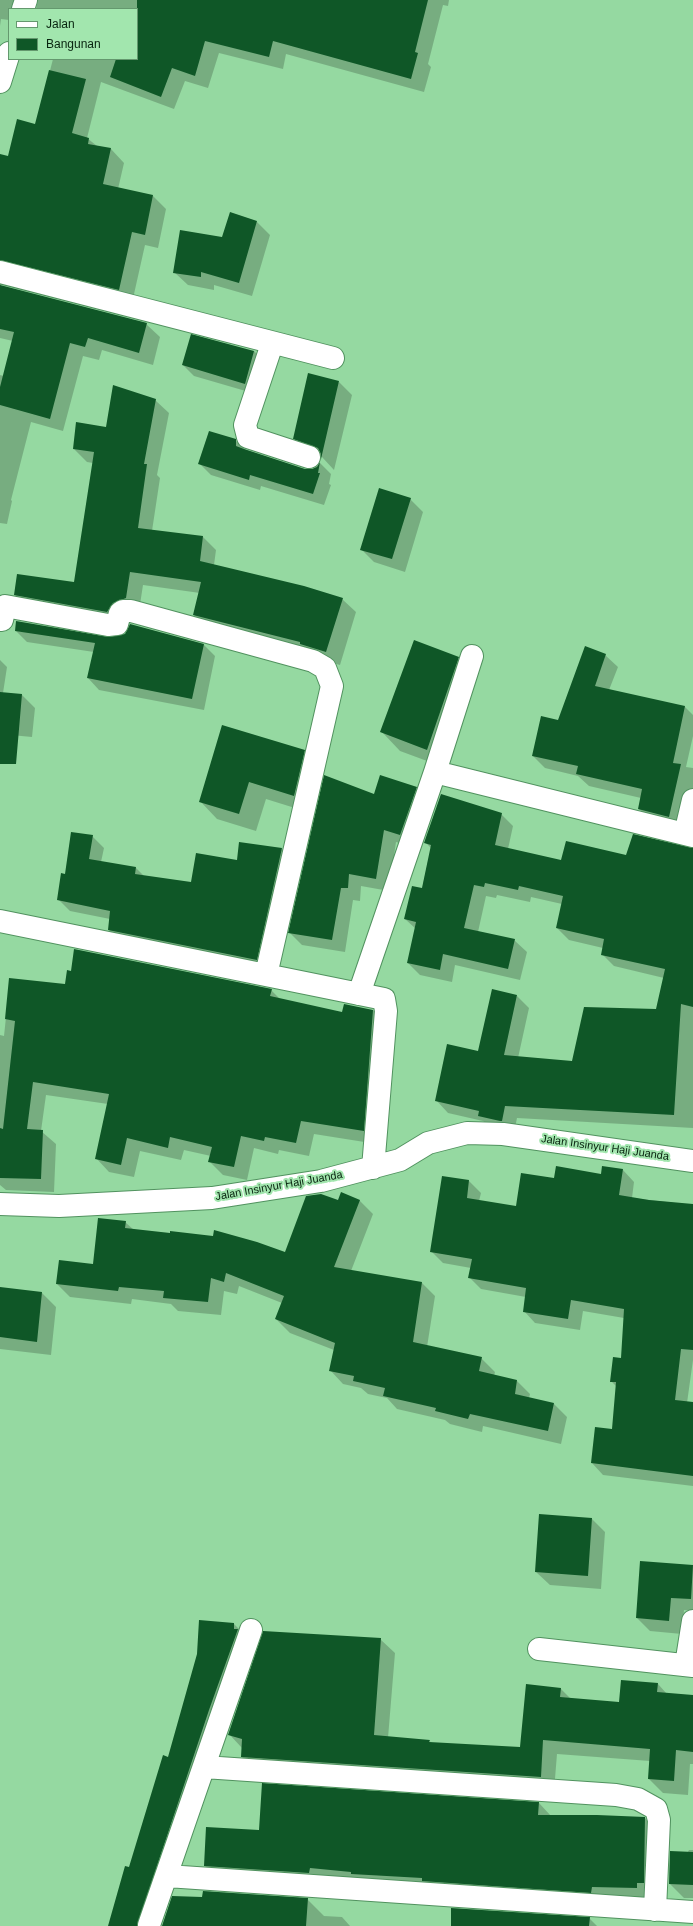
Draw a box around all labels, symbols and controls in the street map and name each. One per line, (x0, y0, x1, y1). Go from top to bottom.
legend (8, 8, 138, 60)
text: Jalan (46, 17, 75, 31)
text: Bangunan (46, 37, 101, 51)
street label: Jalan Insinyur Haji Juanda (540, 1132, 670, 1164)
street label: Jalan Insinyur Haji Juanda (214, 1168, 344, 1204)

